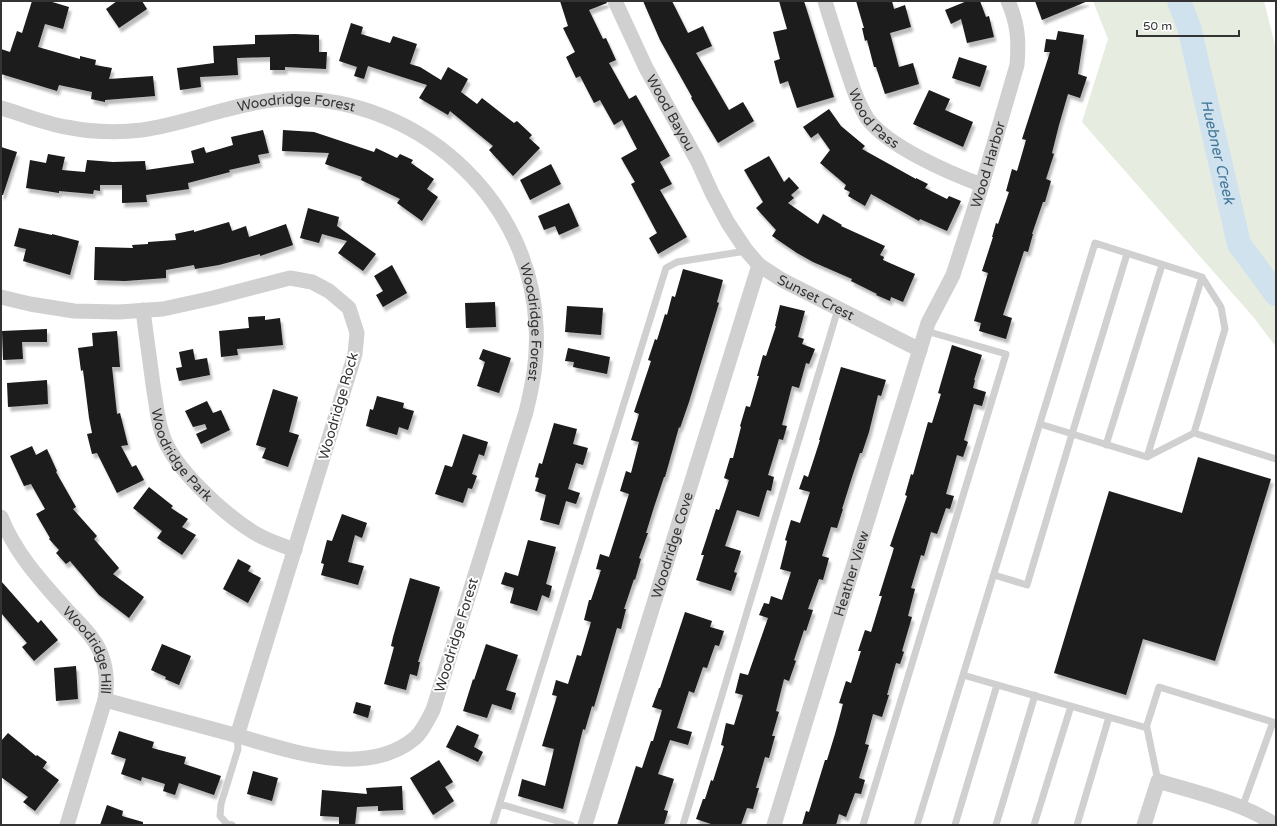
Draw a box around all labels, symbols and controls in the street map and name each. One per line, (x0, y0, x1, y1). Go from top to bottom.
scale bar (1137, 12, 1239, 38)
text: 50 m (1143, 19, 1172, 33)
street label: Wood Bayou (642, 72, 698, 154)
street label: Wood Pass (845, 86, 902, 152)
street label: Woodridge Forest (236, 91, 358, 116)
water label: Huebner Creek (1197, 98, 1239, 208)
street label: Wood Harbor (967, 119, 1009, 210)
street label: Woodridge Forest (516, 261, 544, 383)
street label: Sunset Crest (774, 271, 858, 324)
street label: Woodridge Rock (315, 350, 362, 462)
street label: Woodridge Park (148, 407, 216, 505)
street label: Woodridge Cove (648, 490, 697, 601)
street label: Heather View (830, 529, 873, 619)
street label: Woodridge Forest (431, 575, 482, 695)
street label: Woodridge Hill (59, 603, 114, 695)

